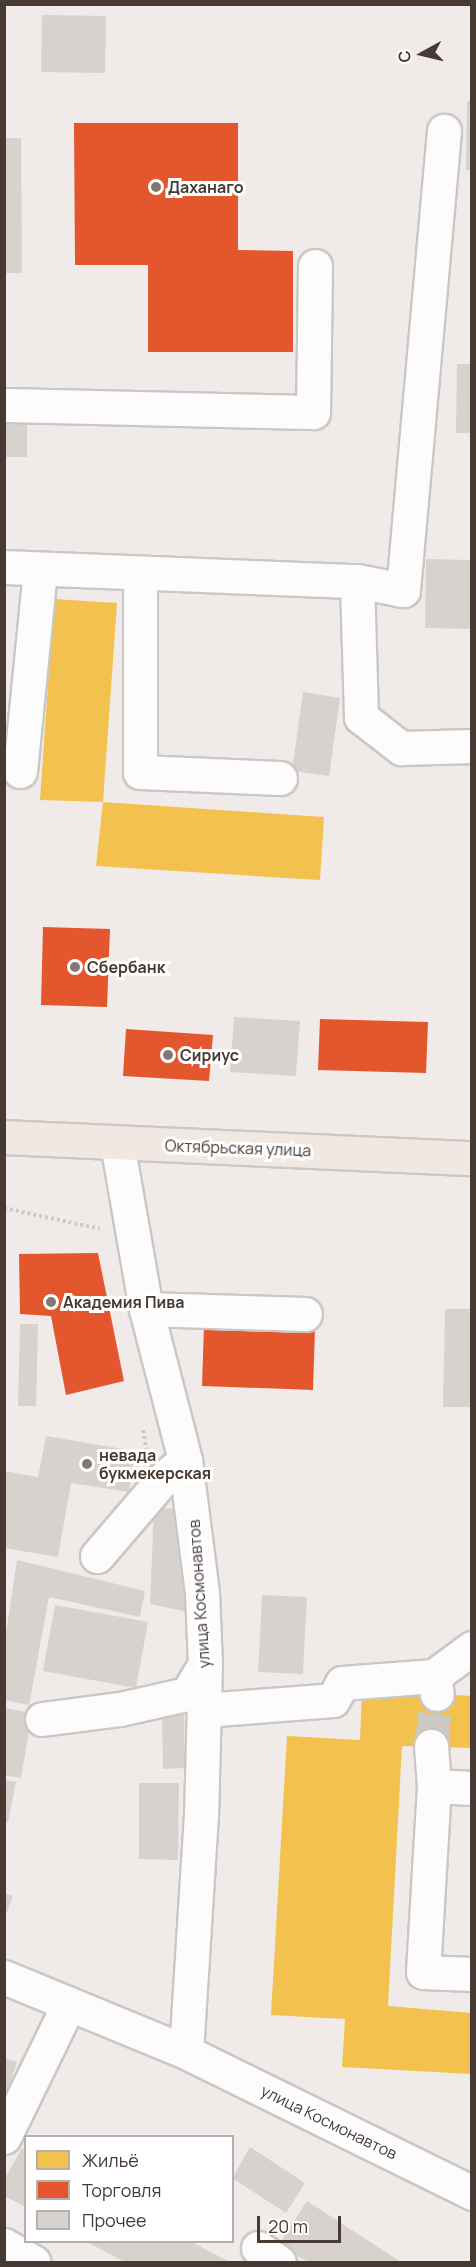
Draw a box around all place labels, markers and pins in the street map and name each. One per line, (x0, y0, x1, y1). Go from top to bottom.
place label: Даханаго (168, 177, 244, 197)
marker: Даханаго (149, 180, 163, 194)
place label: Сбербанк (87, 957, 165, 977)
marker: Сбербанк (68, 960, 82, 974)
place label: Сириус (180, 1045, 239, 1065)
marker: Сириус (161, 1048, 175, 1062)
place label: Академия Пива (63, 1292, 184, 1312)
marker: Академия Пива (44, 1295, 58, 1309)
place label: невада букмекерская (99, 1445, 211, 1483)
marker: невада букмекерская (80, 1457, 94, 1471)

